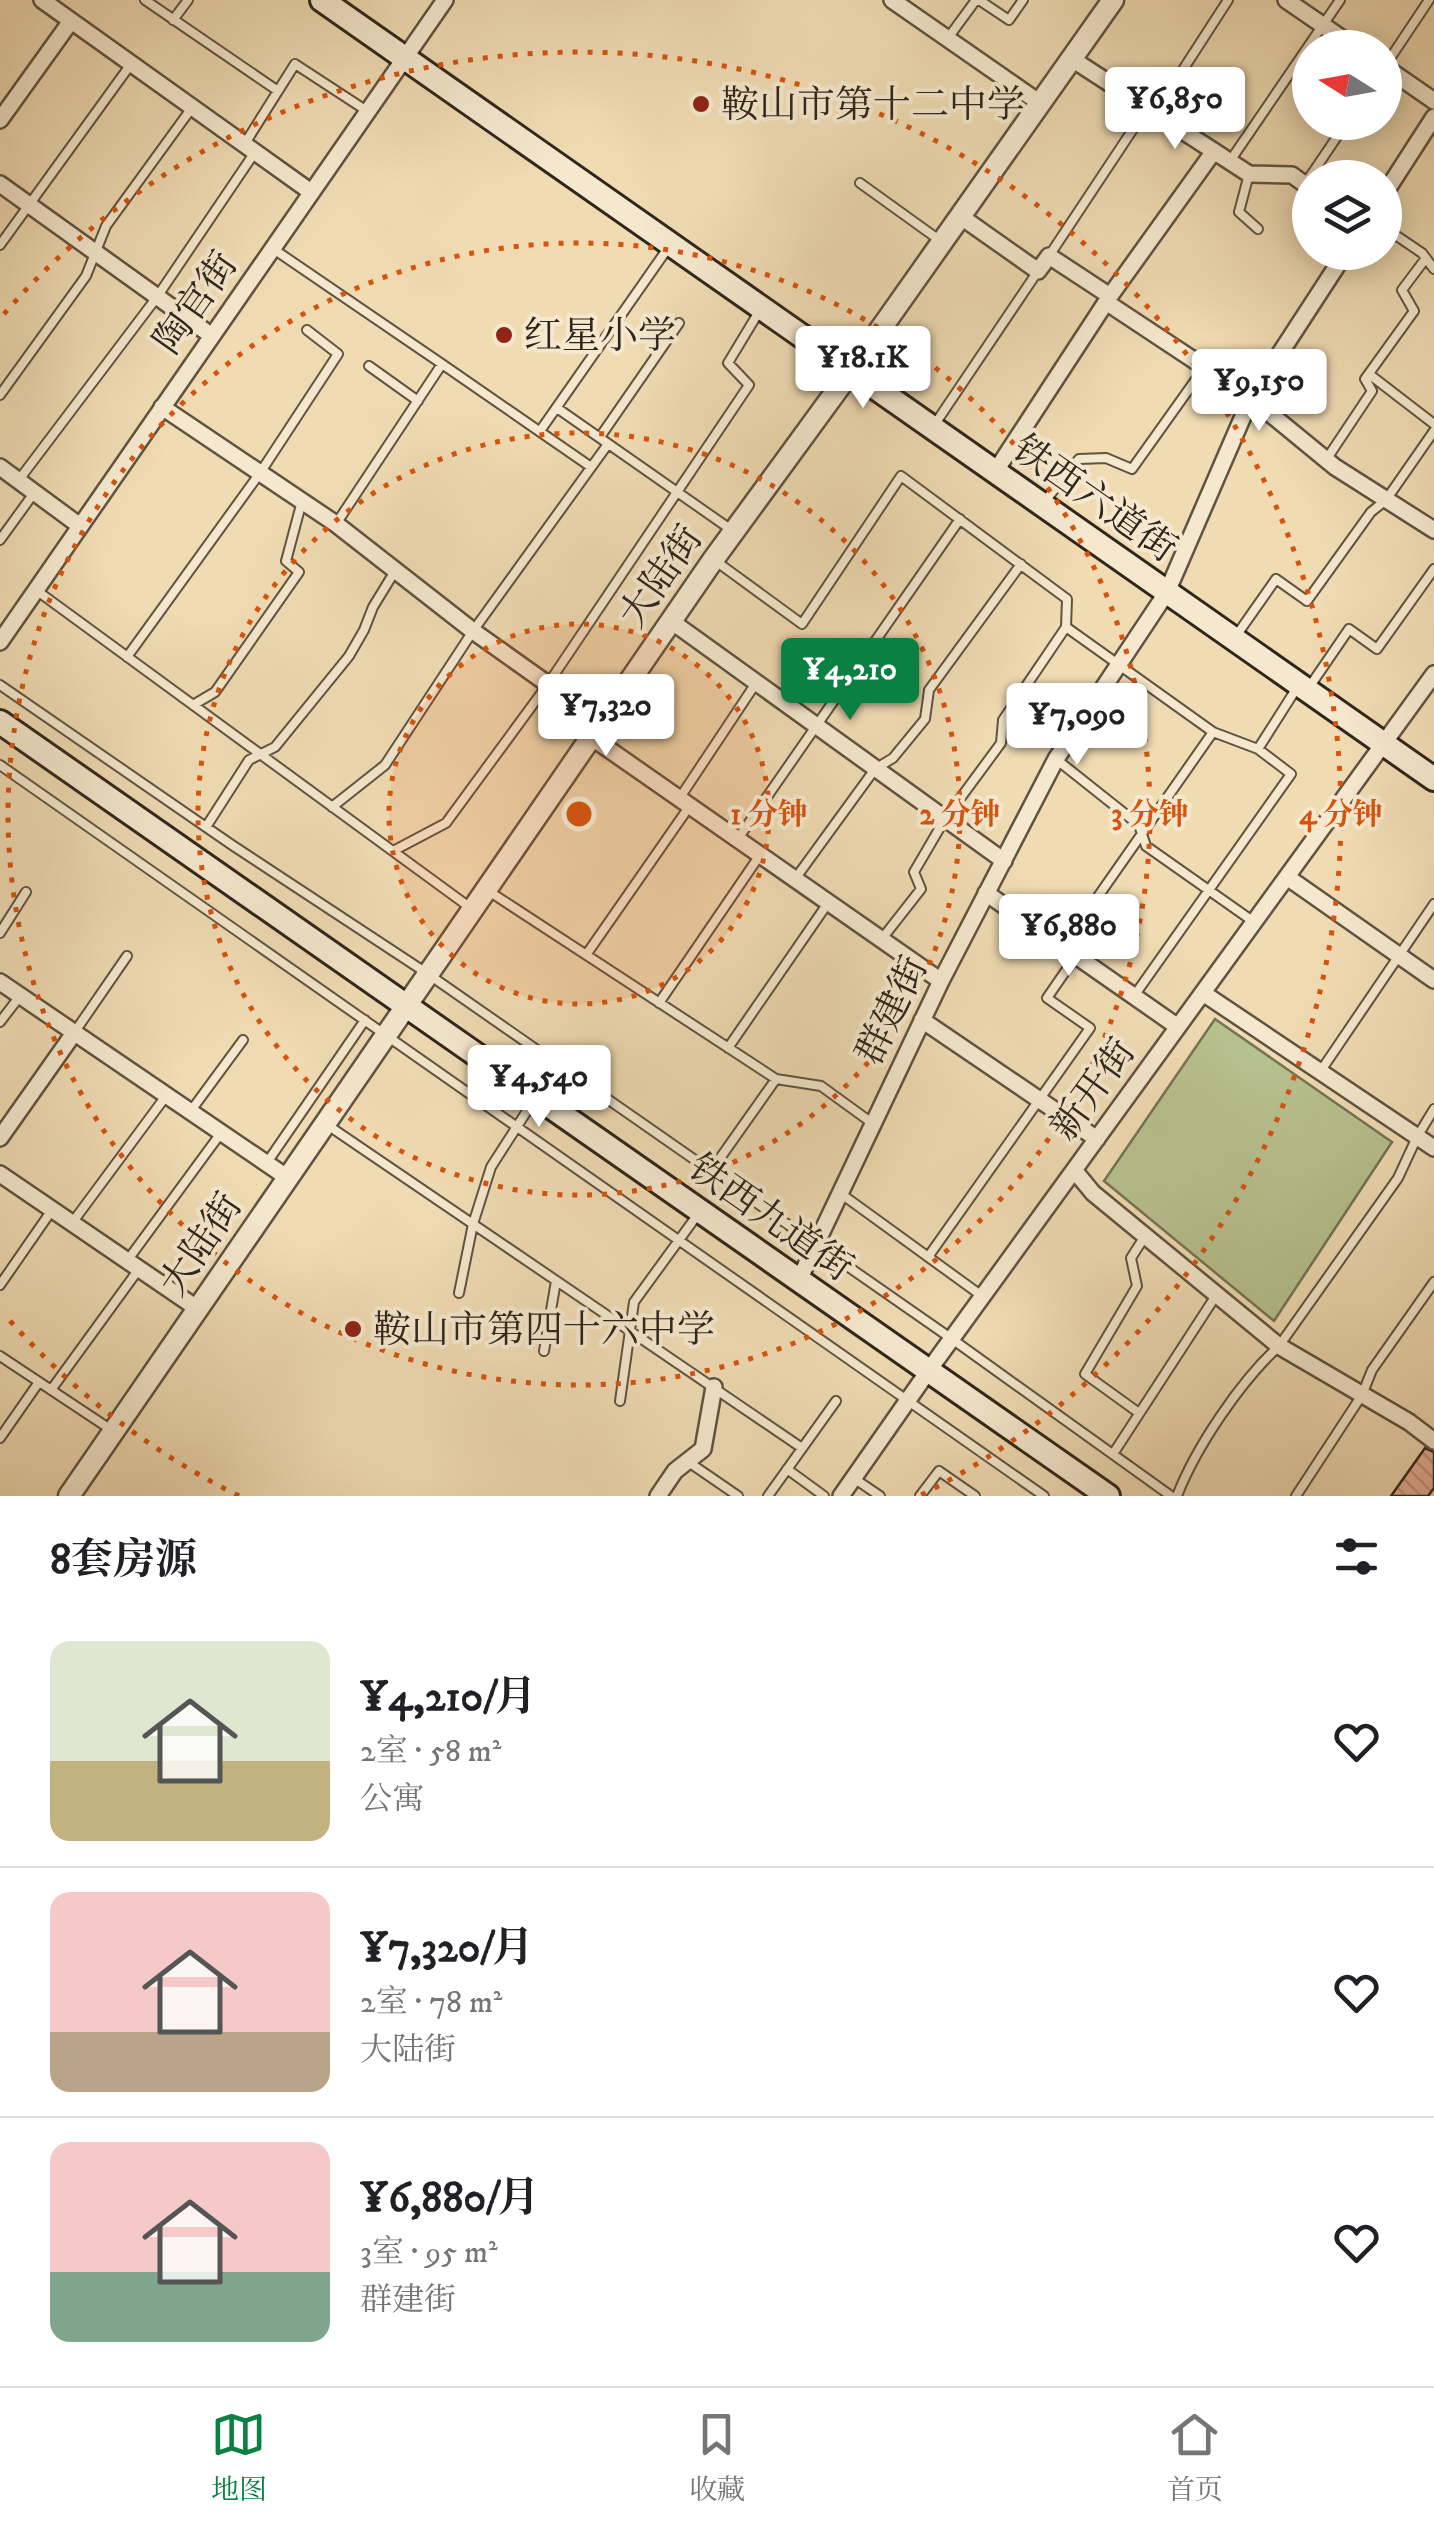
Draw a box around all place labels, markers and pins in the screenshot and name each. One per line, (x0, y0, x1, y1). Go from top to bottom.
pin: ¥6,850 (1094, 67, 1256, 152)
place label: 鞍山市第十二中学 (721, 82, 1025, 130)
marker: 鞍山市第十二中学 (690, 93, 712, 115)
place label: 红星小学 (524, 313, 676, 361)
marker: 红星小学 (493, 324, 515, 346)
pin: ¥18.1K (782, 326, 944, 411)
pin: ¥9,150 (1178, 349, 1340, 434)
pin: ¥4,210 (769, 638, 931, 723)
pin: ¥7,320 (525, 674, 687, 759)
pin: ¥7,090 (996, 683, 1158, 768)
centre of rings (561, 796, 597, 832)
pin: ¥6,880 (988, 894, 1150, 979)
pin: ¥4,540 (458, 1045, 620, 1130)
place label: 鞍山市第四十六中学 (373, 1307, 715, 1355)
marker: 鞍山市第四十六中学 (342, 1318, 364, 1340)

